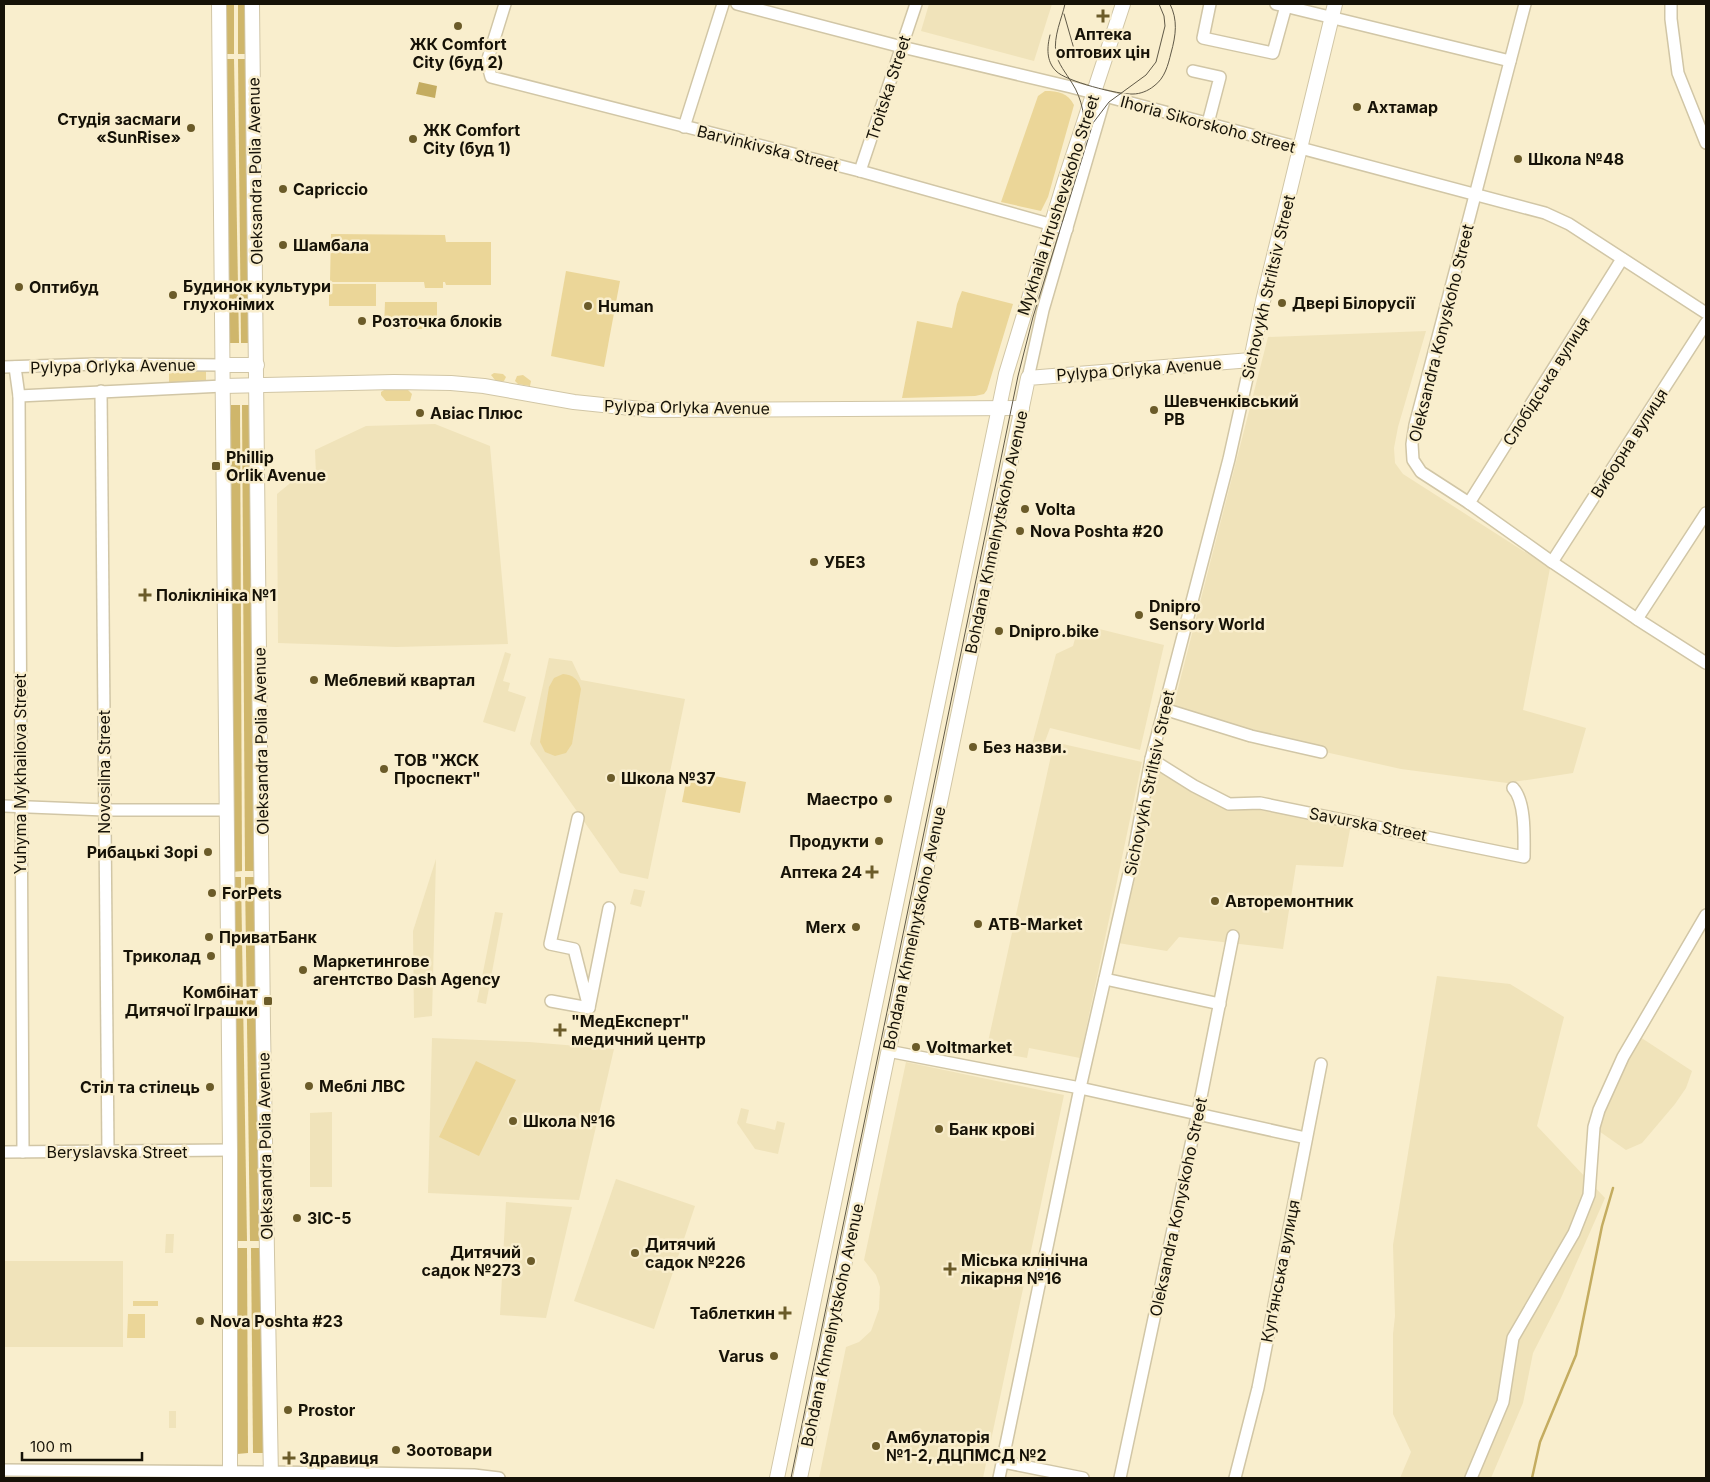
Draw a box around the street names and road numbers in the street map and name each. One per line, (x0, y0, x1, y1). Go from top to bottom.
street label: Troitska Street (862, 33, 914, 143)
street label: Oleksandra Polia Avenue (243, 77, 267, 265)
street label: Ihoria Sikorskoho Street (1118, 91, 1298, 157)
street label: Mykhaila Hrushevskoho Street (1013, 92, 1103, 318)
street label: Barvinkivska Street (695, 121, 841, 175)
street label: Sichovykh Striltsiv Street (1237, 193, 1299, 381)
street label: Oleksandra Konyskoho Street (1404, 222, 1478, 444)
street label: Слобідська вулиця (1498, 313, 1594, 449)
street label: Pylypa Orlyka Avenue (1056, 353, 1222, 385)
street label: Pylypa Orlyka Avenue (30, 355, 196, 377)
street label: Виборна вулиця (1586, 385, 1672, 501)
street label: Pylypa Orlyka Avenue (604, 396, 770, 418)
street label: Bohdana Khmelnytskoho Avenue (960, 408, 1032, 656)
street label: Oleksandra Polia Avenue (249, 647, 273, 835)
street label: Yuhyma Mykhailova Street (10, 674, 30, 874)
street label: Sichovykh Striltsiv Street (1120, 689, 1178, 877)
street label: Novosilna Street (94, 710, 114, 834)
street label: Savurska Street (1308, 803, 1428, 845)
street label: Bohdana Khmelnytskoho Avenue (878, 804, 950, 1052)
street label: Oleksandra Polia Avenue (253, 1052, 277, 1240)
street label: Oleksandra Konyskoho Street (1145, 1096, 1211, 1318)
street label: Beryslavska Street (47, 1142, 187, 1162)
street label: Купʼянська вулиця (1256, 1198, 1304, 1344)
street label: Bohdana Khmelnytskoho Avenue (796, 1201, 868, 1449)

